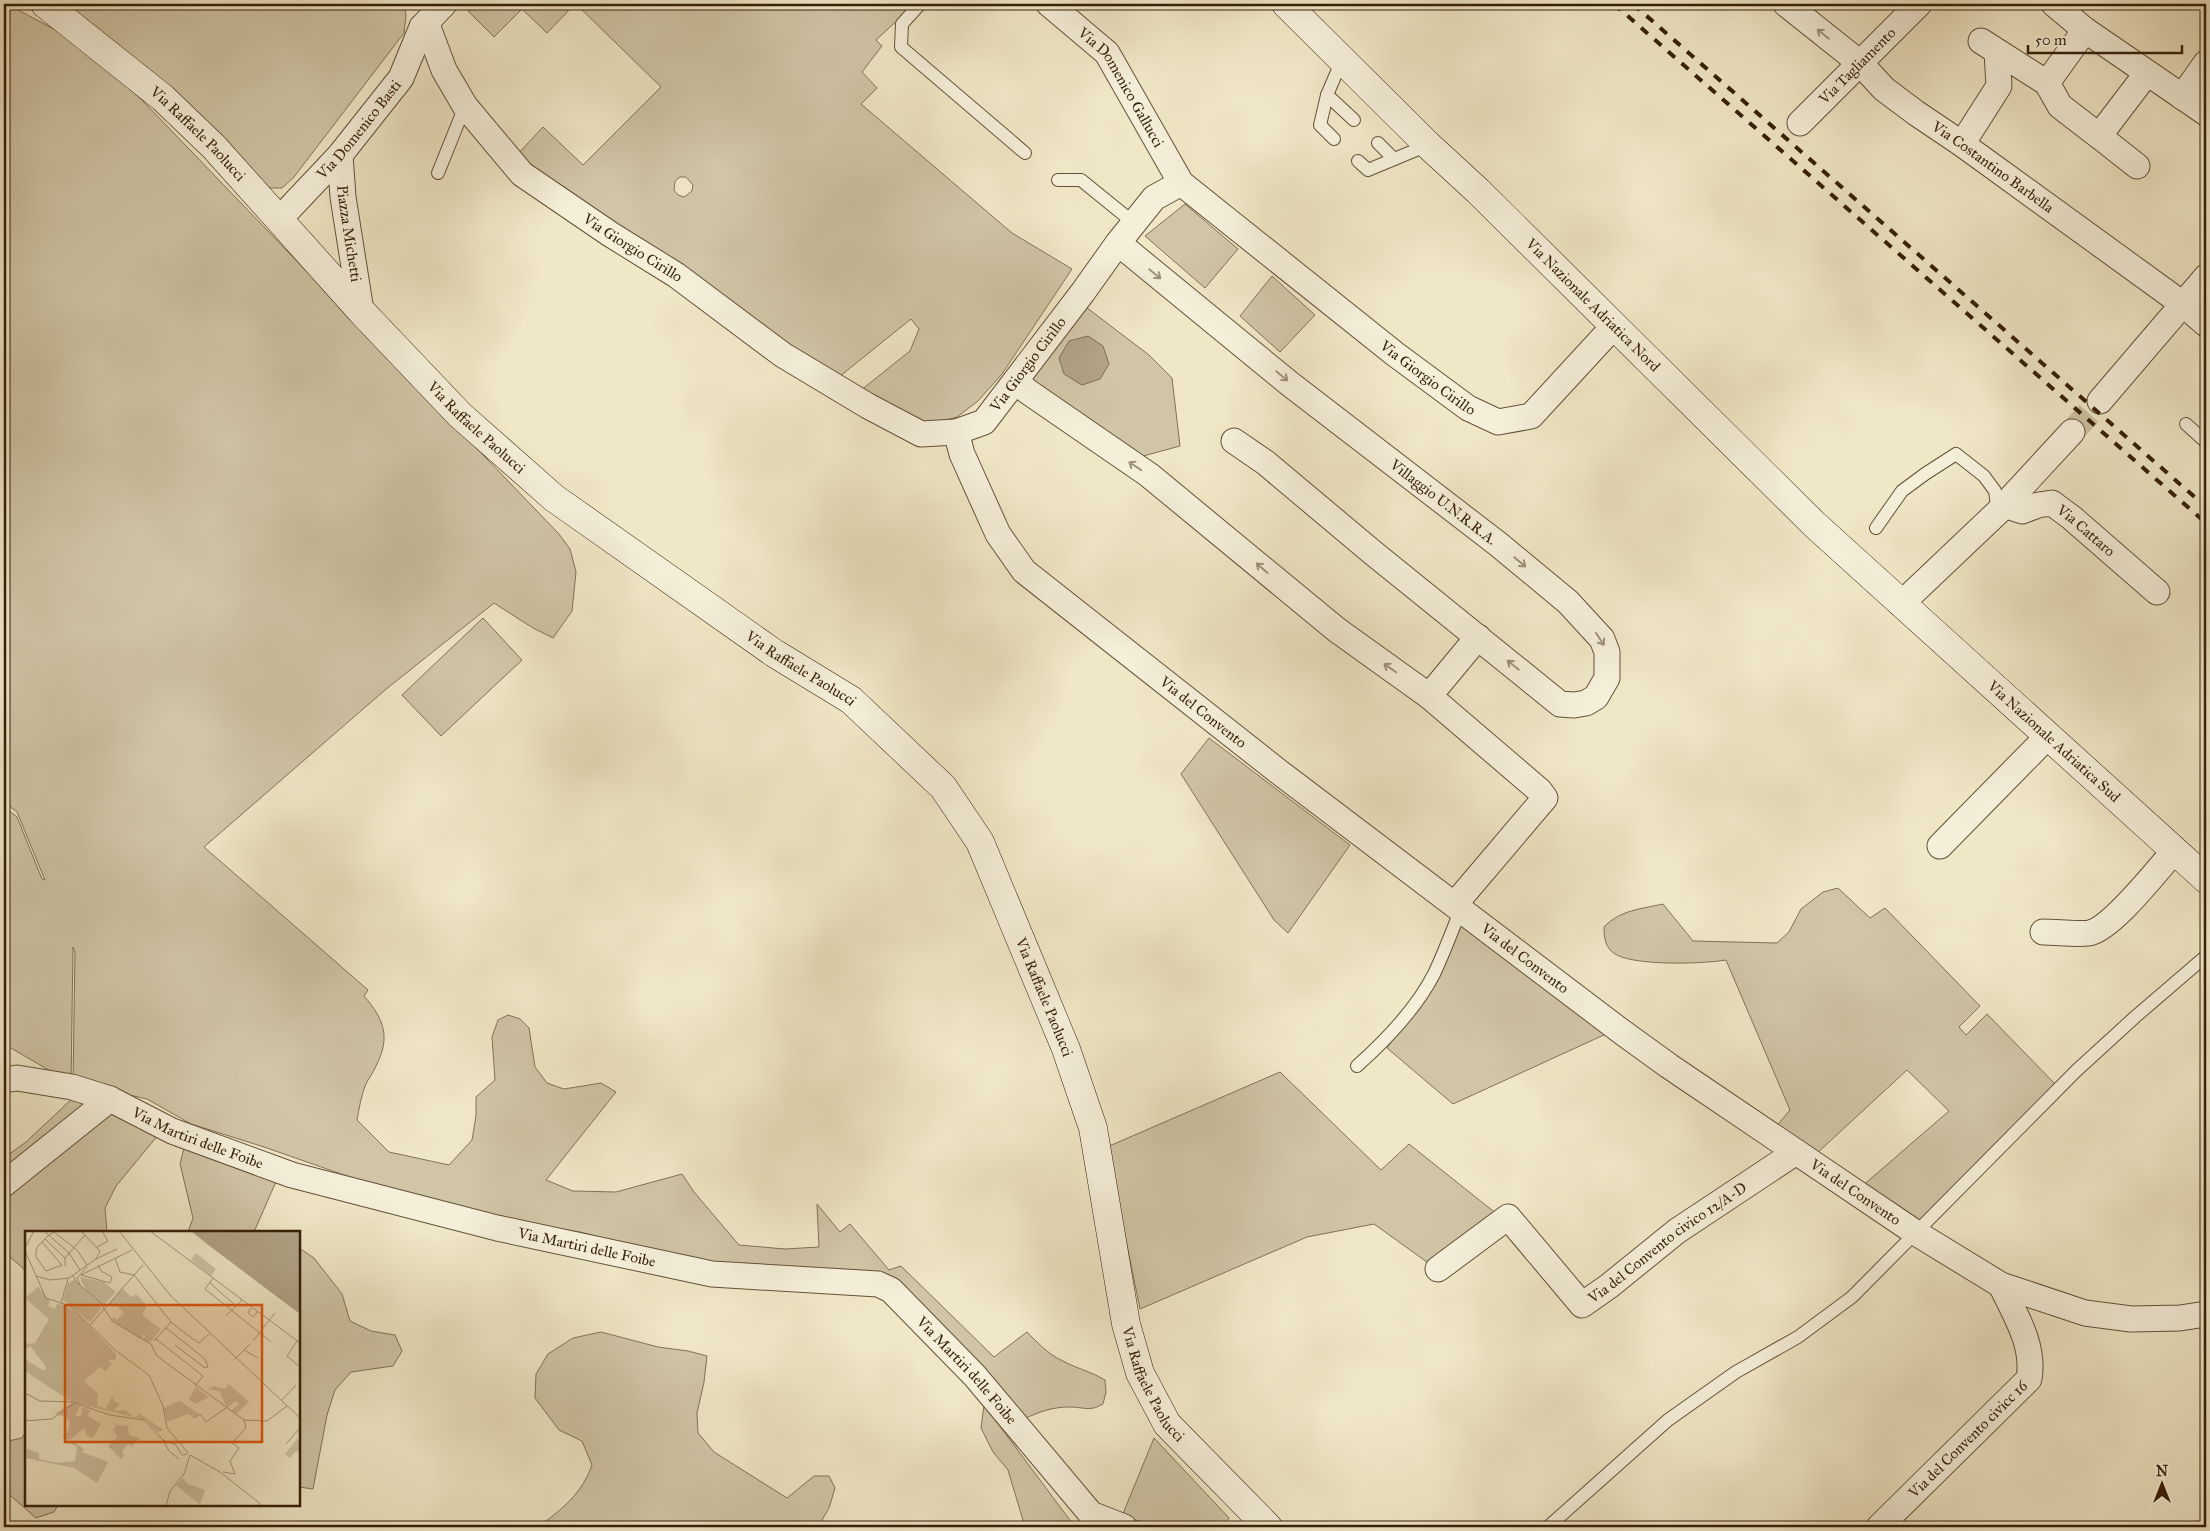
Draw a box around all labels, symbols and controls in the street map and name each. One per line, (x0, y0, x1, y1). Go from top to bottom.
scale bar (2028, 22, 2181, 54)
street label: Via Domenico Gallucci (1074, 23, 1168, 151)
street label: Via Tagliamento (1814, 23, 1900, 109)
one-way arrow (1816, 28, 1829, 39)
text: 50 m (2035, 31, 2067, 49)
street label: Via Domenico Basti (312, 76, 405, 184)
street label: Via Raffaele Paolucci (146, 82, 249, 185)
street label: Via Costantino Barbella (1928, 117, 2058, 217)
street label: Piazza Michetti (333, 184, 365, 283)
street label: Via Giorgio Cirillo (579, 209, 687, 286)
street label: Via Nazionale Adriatica Nord (1521, 234, 1664, 376)
one-way arrow (1149, 268, 1162, 279)
street label: Via Giorgio Cirillo (986, 313, 1070, 416)
street label: Via Giorgio Cirillo (1376, 336, 1478, 419)
one-way arrow (1275, 371, 1288, 382)
street label: Via Raffaele Paolucci (423, 377, 529, 477)
street label: Villaggio U.N.R.R.A. (1386, 455, 1500, 549)
one-way arrow (1129, 461, 1143, 471)
street label: Via Cattaro (2052, 500, 2119, 561)
one-way arrow (1513, 557, 1526, 568)
one-way arrow (1255, 563, 1268, 574)
street label: Via Raffaele Paolucci (741, 626, 860, 710)
one-way arrow (1594, 632, 1605, 646)
one-way arrow (1506, 659, 1519, 670)
one-way arrow (1383, 663, 1397, 673)
street label: Via del Convento (1156, 672, 1250, 752)
street label: Via Nazionale Adriatica Sud (1983, 676, 2124, 806)
street label: Via del Convento (1477, 919, 1573, 998)
street label: Via Raffaele Paolucci (1011, 934, 1077, 1059)
street label: Via Martiri delle Foibe (128, 1103, 266, 1173)
street label: Via del Convento (1806, 1155, 1904, 1229)
street label: Via del Convento civico 12/A-D (1584, 1178, 1750, 1308)
street label: Via Martiri delle Foibe (516, 1224, 657, 1271)
inset map (25, 1231, 300, 1506)
street label: Via Martiri delle Foibe (912, 1312, 1021, 1428)
street label: Via Raffaele Paolucci (1118, 1323, 1188, 1446)
street label: Via del Convento civicc 16 (1904, 1376, 2032, 1502)
north arrow (2138, 1458, 2188, 1508)
text: N (2156, 1463, 2168, 1480)

